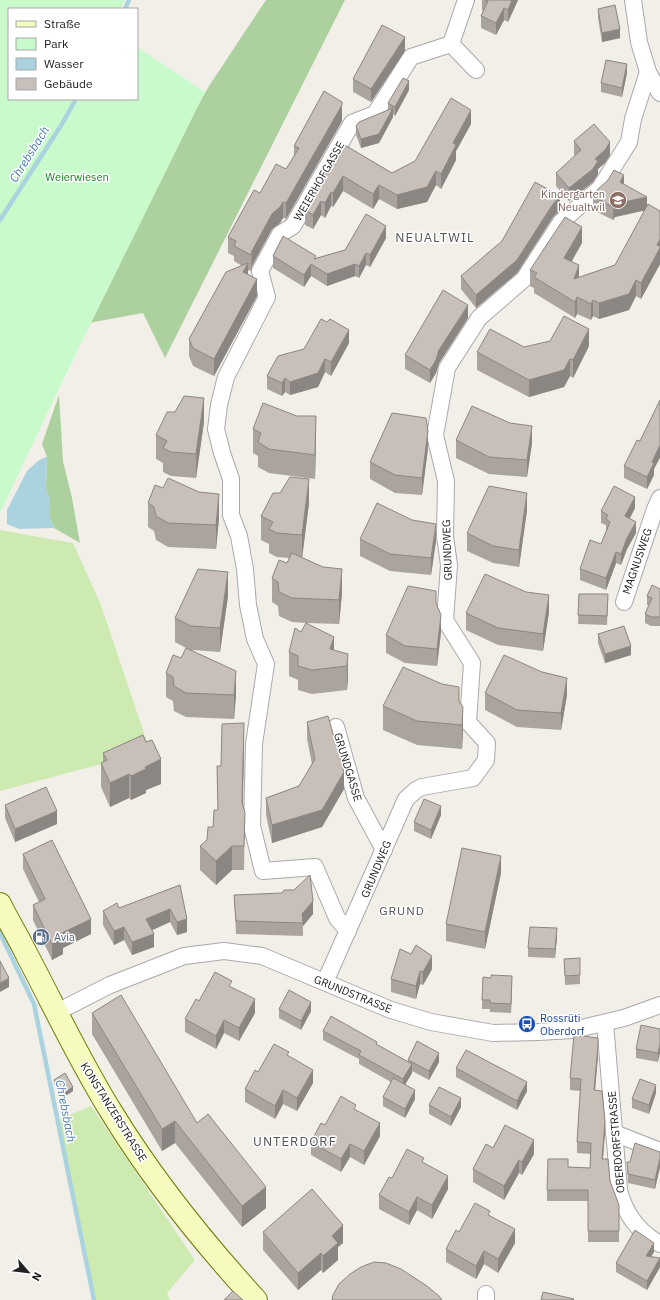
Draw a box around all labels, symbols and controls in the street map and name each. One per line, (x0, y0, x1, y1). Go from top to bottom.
legend (8, 8, 138, 100)
text: Straße (44, 16, 81, 31)
text: Park (44, 36, 69, 51)
text: Wasser (44, 56, 84, 71)
text: Gebäude (44, 76, 93, 91)
water label: Chrebsbach (6, 123, 52, 185)
street label: WEIERHOFGASSE (291, 139, 347, 223)
park label: Weierwiesen (45, 170, 109, 184)
place label: Kindergarten Neualtwil (541, 187, 605, 214)
school or university icon: Kindergarten Neualtwil (608, 190, 628, 210)
district label: NEUALTWIL (395, 229, 475, 246)
street label: GRUNDWEG (439, 519, 455, 581)
street label: MAGNUSWEG (619, 526, 655, 596)
street label: GRUNDGASSE (331, 731, 365, 803)
street label: GRUNDWEG (358, 838, 394, 900)
district label: GRUND (379, 903, 425, 918)
fuel station icon: Avia (31, 927, 51, 947)
place label: Avia (54, 930, 75, 944)
street label: GRUNDSTRASSE (312, 972, 394, 1016)
place label: Rossrüti Oberdorf (540, 1011, 585, 1038)
bus stop icon: Rossrüti Oberdorf (517, 1014, 537, 1034)
street label: KONSTANZERSTRASSE (78, 1060, 150, 1164)
water label: Chrebsbach (53, 1078, 79, 1144)
street label: OBERDORFSTRASSE (605, 1090, 627, 1194)
district label: UNTERDORF (253, 1133, 337, 1150)
north arrow (8, 1252, 48, 1292)
text: N (29, 1270, 45, 1284)

